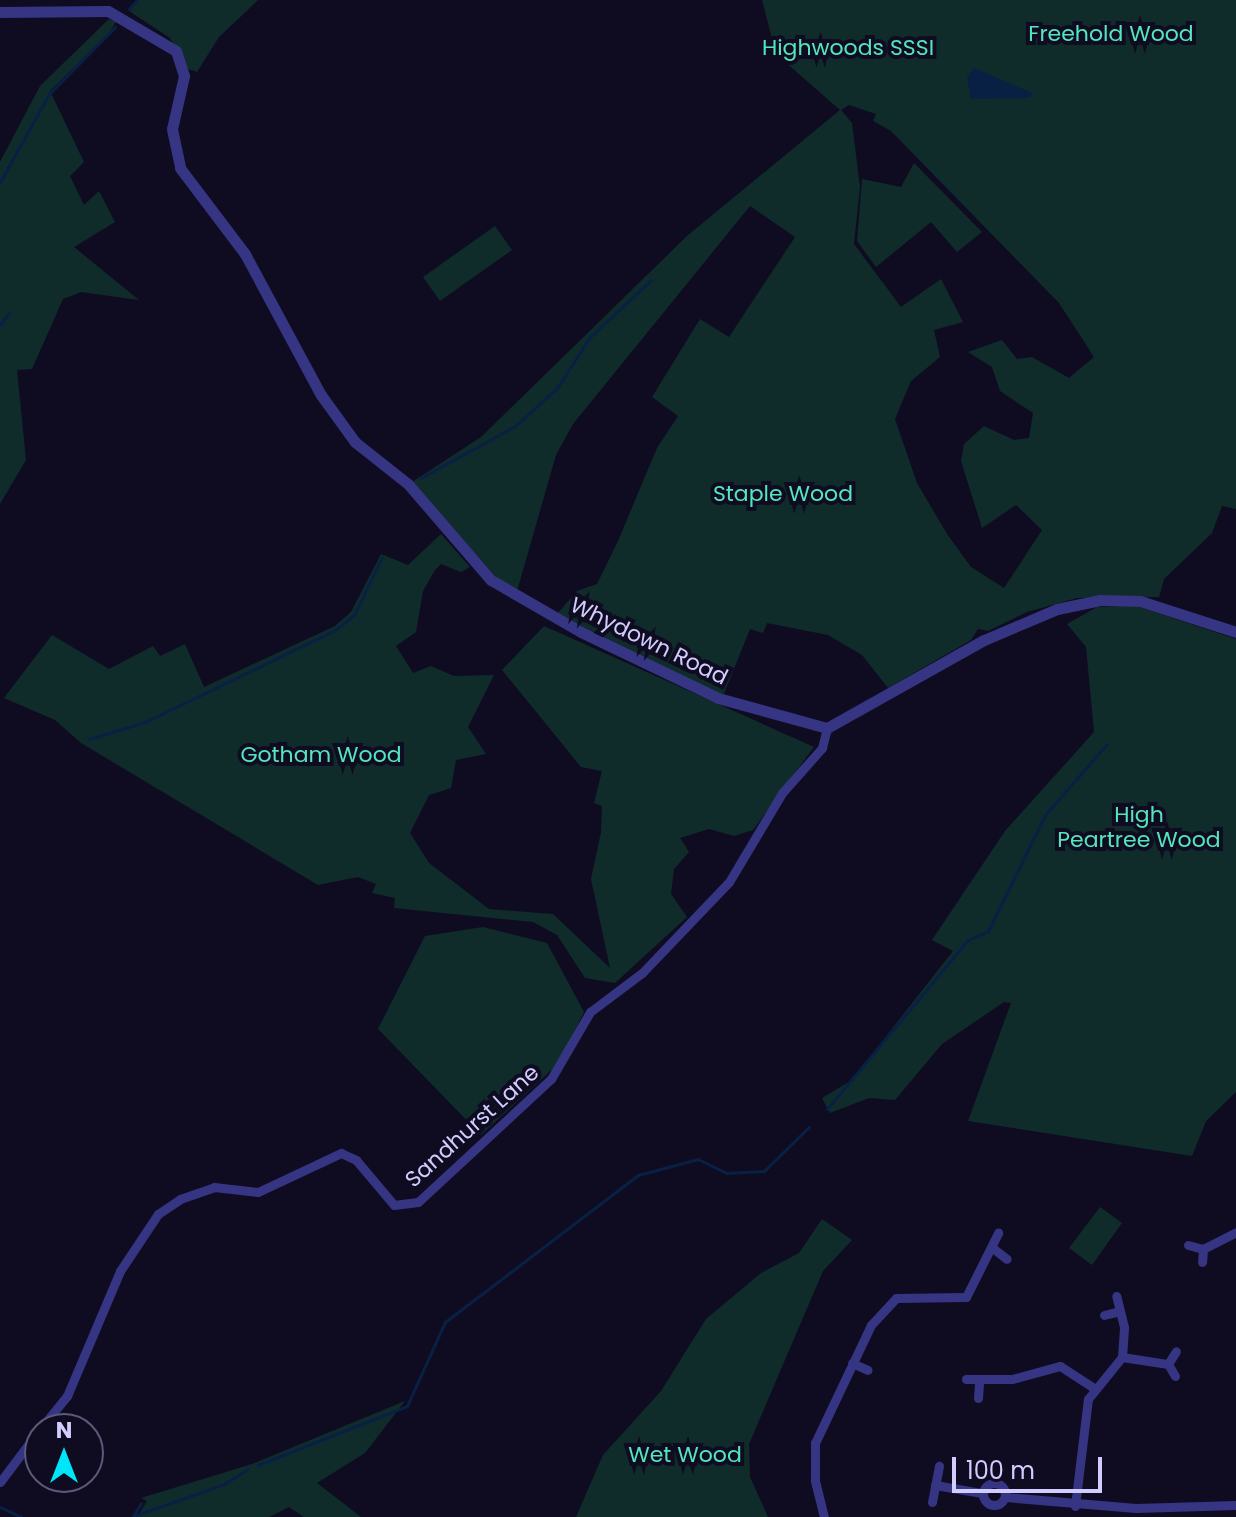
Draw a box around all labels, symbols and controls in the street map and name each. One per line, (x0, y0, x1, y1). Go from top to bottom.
park label: Freehold Wood (1028, 21, 1194, 47)
park label: Highwoods SSSI (762, 35, 934, 61)
park label: Staple Wood (713, 481, 853, 507)
street label: Whydown Road (566, 591, 732, 691)
park label: Gotham Wood (240, 742, 402, 768)
park label: High Peartree Wood (1057, 801, 1221, 852)
street label: Sandhurst Lane (400, 1059, 544, 1193)
north arrow (24, 1413, 104, 1493)
text: N (56, 1415, 72, 1446)
scale bar (956, 1441, 1106, 1491)
park label: Wet Wood (628, 1442, 742, 1468)
text: 100 m (966, 1454, 1035, 1487)

